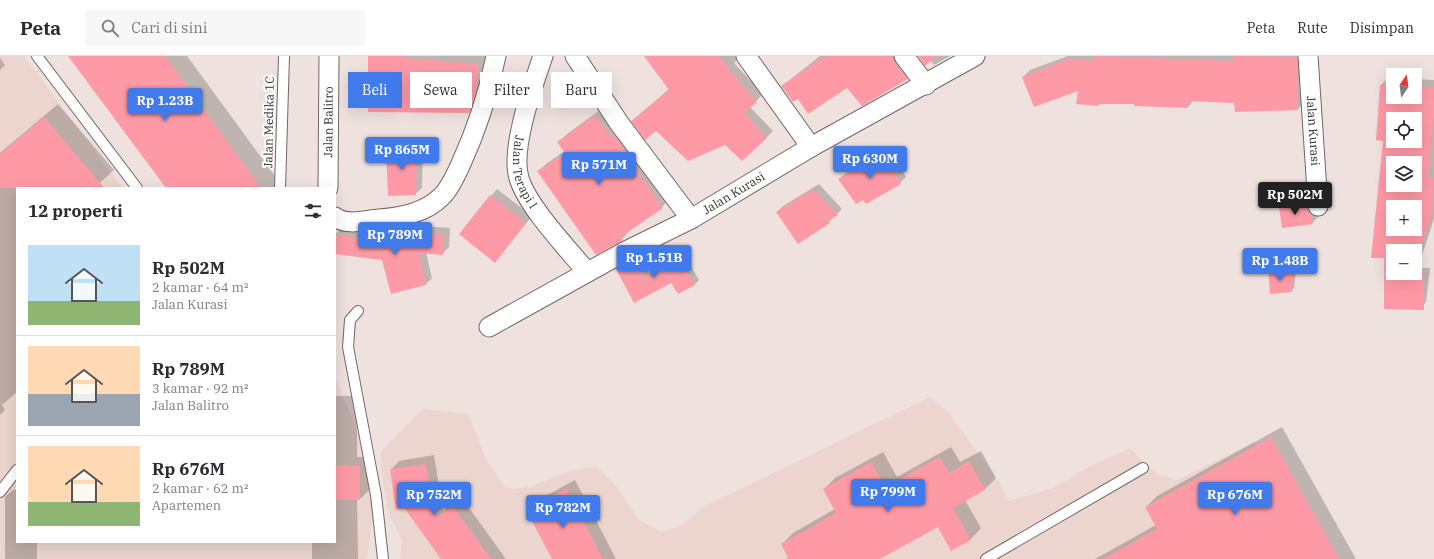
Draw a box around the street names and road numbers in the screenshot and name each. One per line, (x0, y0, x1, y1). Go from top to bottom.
street label: Jalan Medika 1C (260, 76, 277, 168)
street label: Jalan Balitro (320, 86, 336, 158)
street label: Jalan Kurasi (1304, 95, 1323, 166)
street label: Jalan Terapi I (510, 134, 541, 211)
street label: Jalan Kurasi (700, 168, 767, 217)

